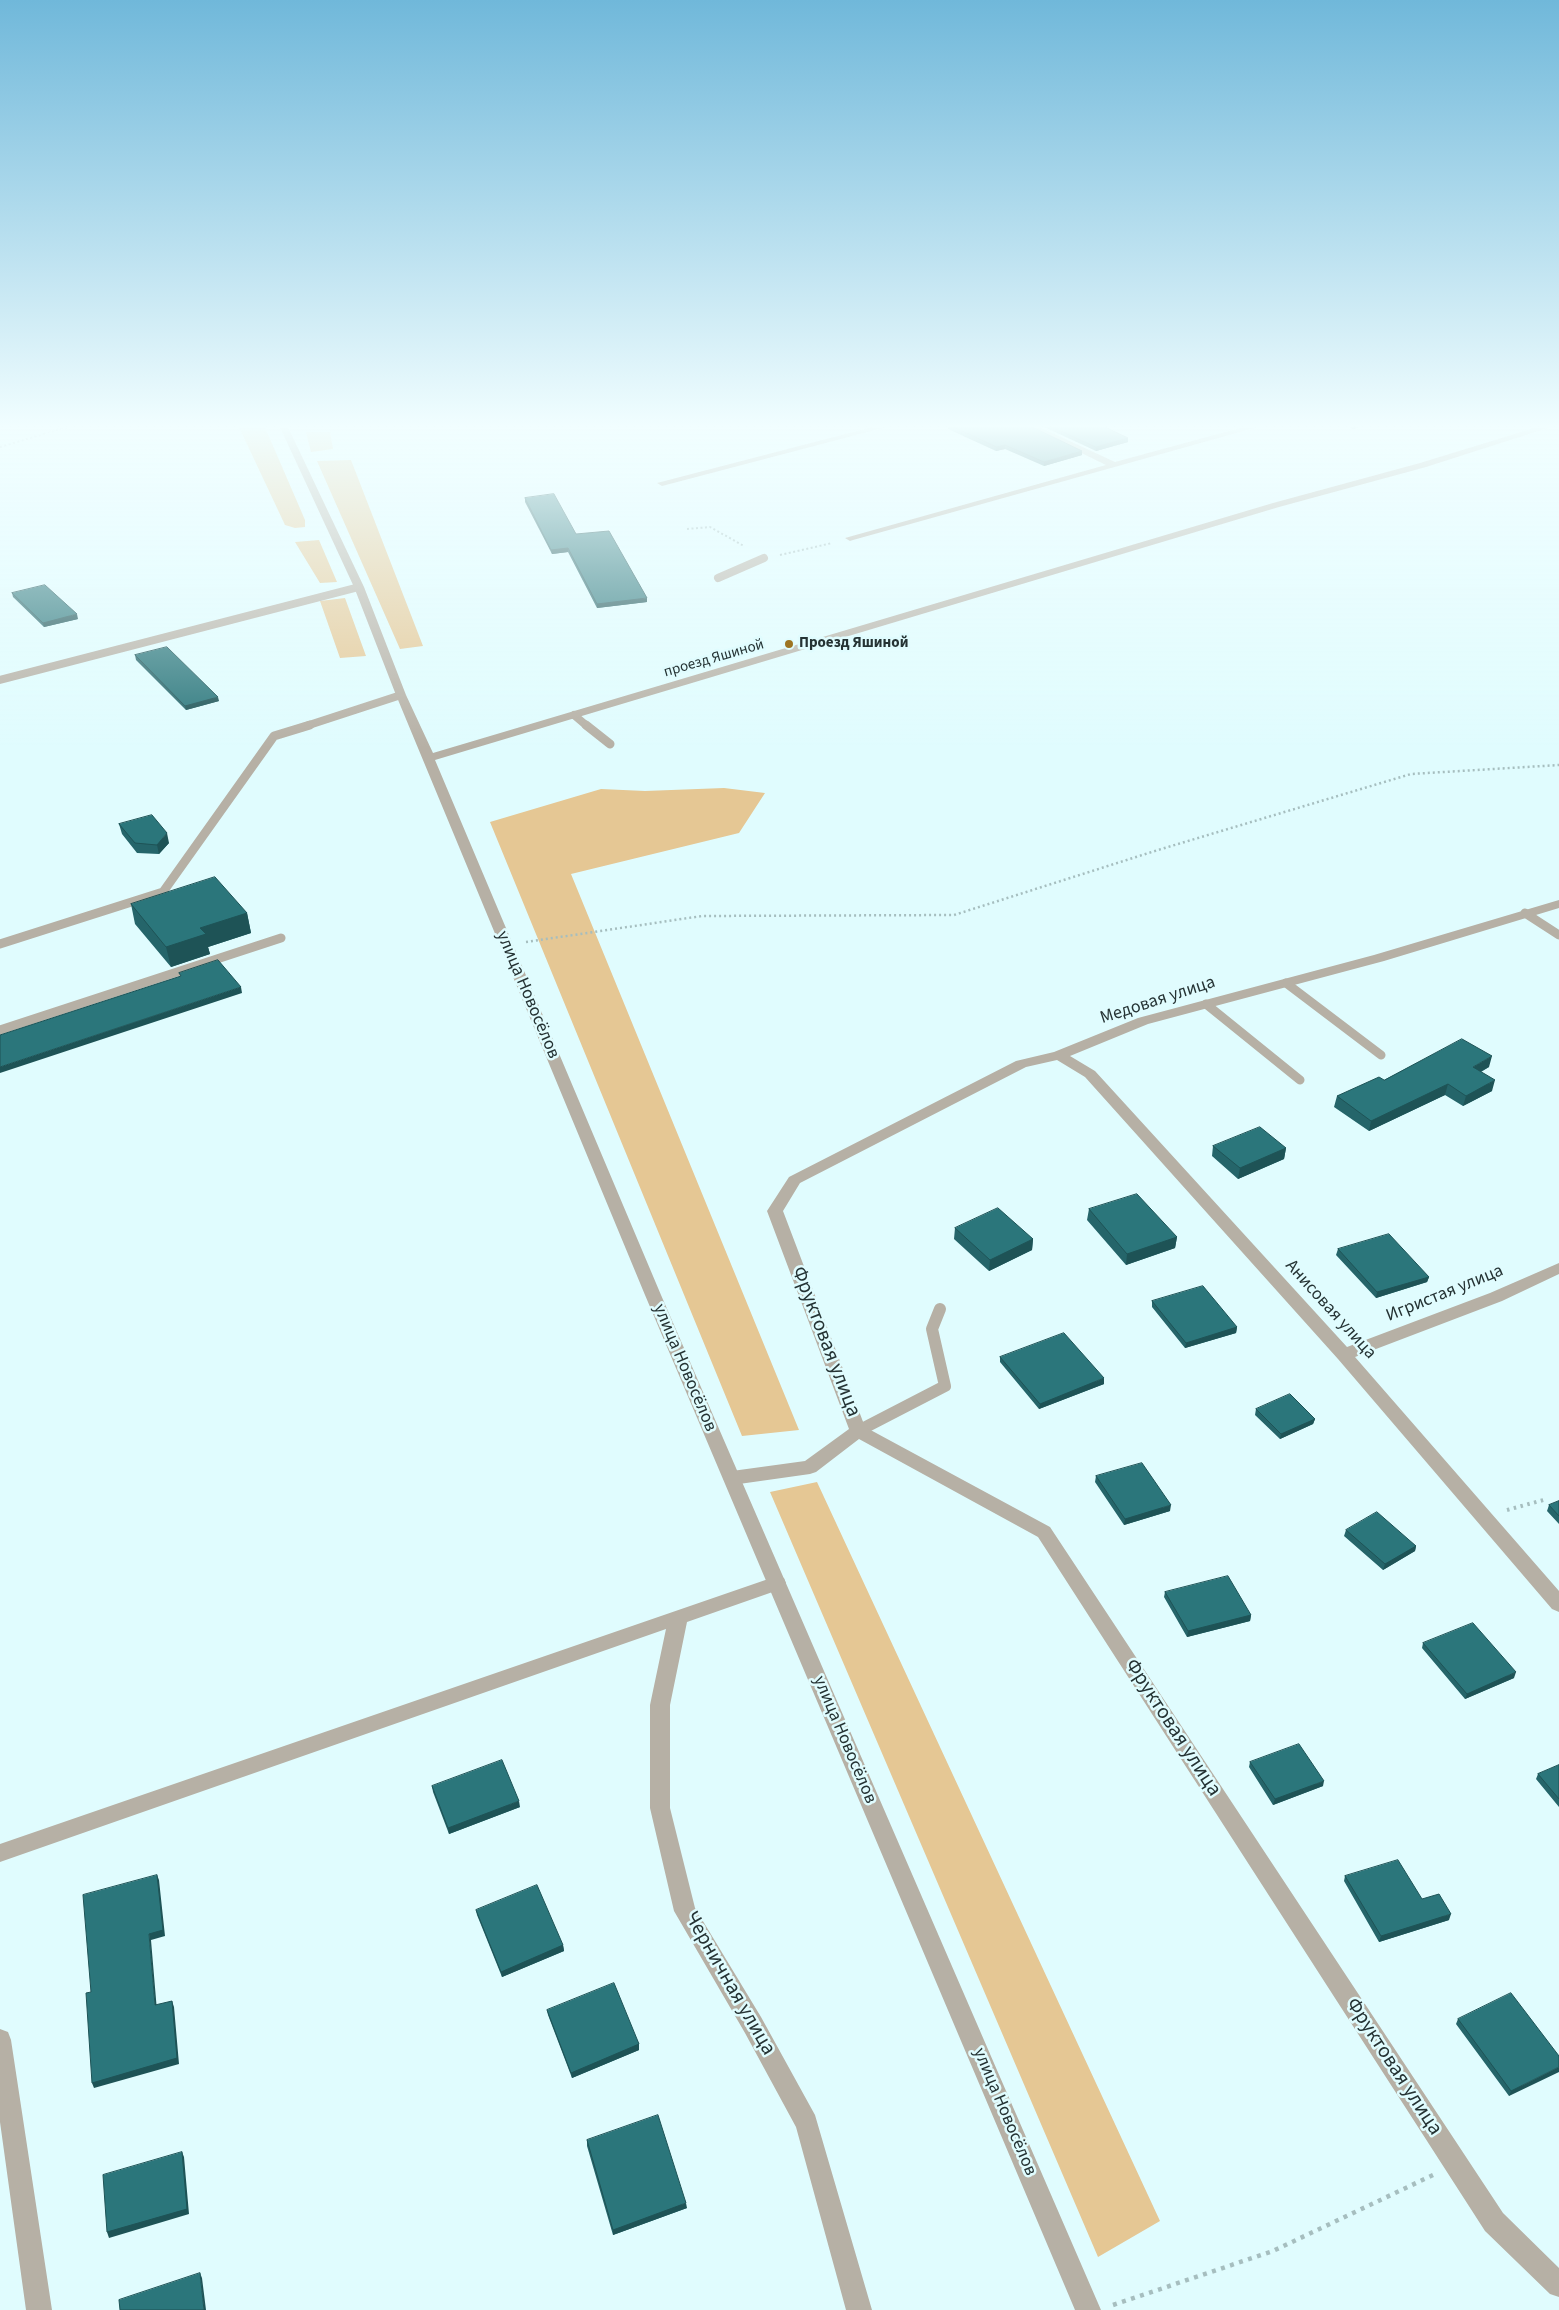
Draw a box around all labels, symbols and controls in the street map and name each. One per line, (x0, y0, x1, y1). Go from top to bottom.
place label: Проезд Яшиной (799, 635, 908, 653)
street label: проезд Яшиной (662, 636, 766, 682)
marker: Проезд Яшиной (783, 638, 795, 650)
street label: улица Новосёлов (490, 928, 564, 1062)
street label: Медовая улица (1098, 972, 1218, 1030)
street label: Анисовая улица (1280, 1256, 1380, 1364)
street label: Игристая улица (1383, 1261, 1507, 1327)
street label: Фруктовая улица (785, 1263, 865, 1421)
street label: улица Новосёлов (647, 1301, 721, 1435)
street label: Фруктовая улица (1118, 1655, 1226, 1801)
street label: улица Новосёлов (807, 1673, 881, 1807)
street label: Черничная улица (678, 1908, 780, 2060)
street label: Фруктовая улица (1339, 1994, 1447, 2140)
street label: улица Новосёлов (967, 2045, 1041, 2179)

